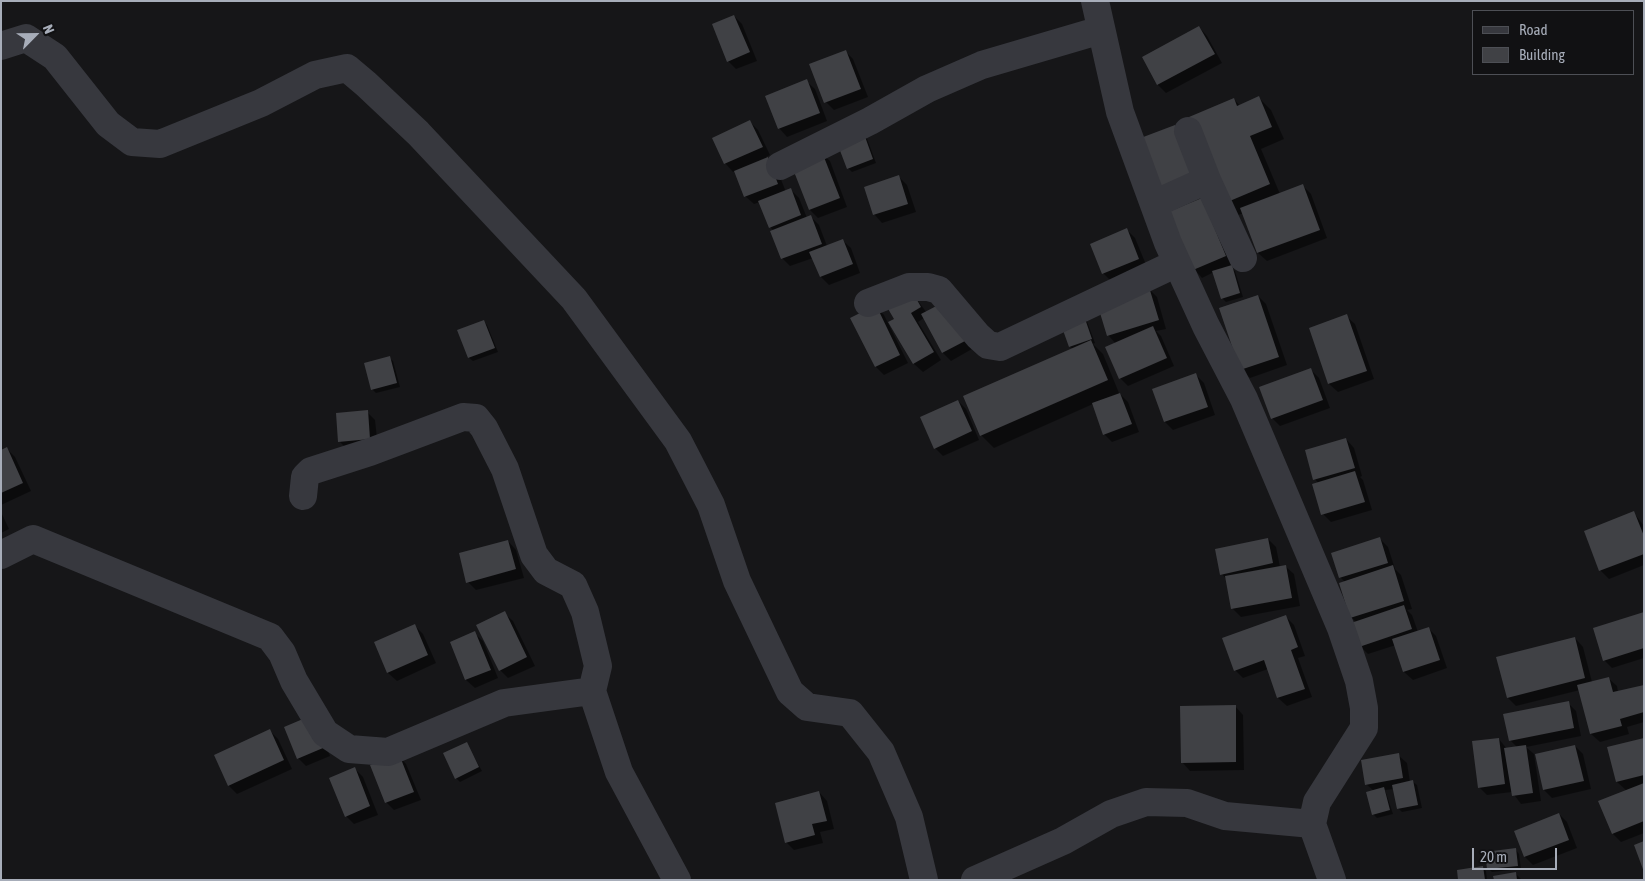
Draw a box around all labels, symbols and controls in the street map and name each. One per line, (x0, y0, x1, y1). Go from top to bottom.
north arrow (10, 10, 60, 60)
legend (1472, 10, 1635, 75)
text: Road (1519, 21, 1548, 38)
text: N (40, 22, 58, 36)
text: Building (1519, 46, 1565, 63)
scale bar (1475, 838, 1560, 870)
text: 20 m (1480, 848, 1507, 865)

